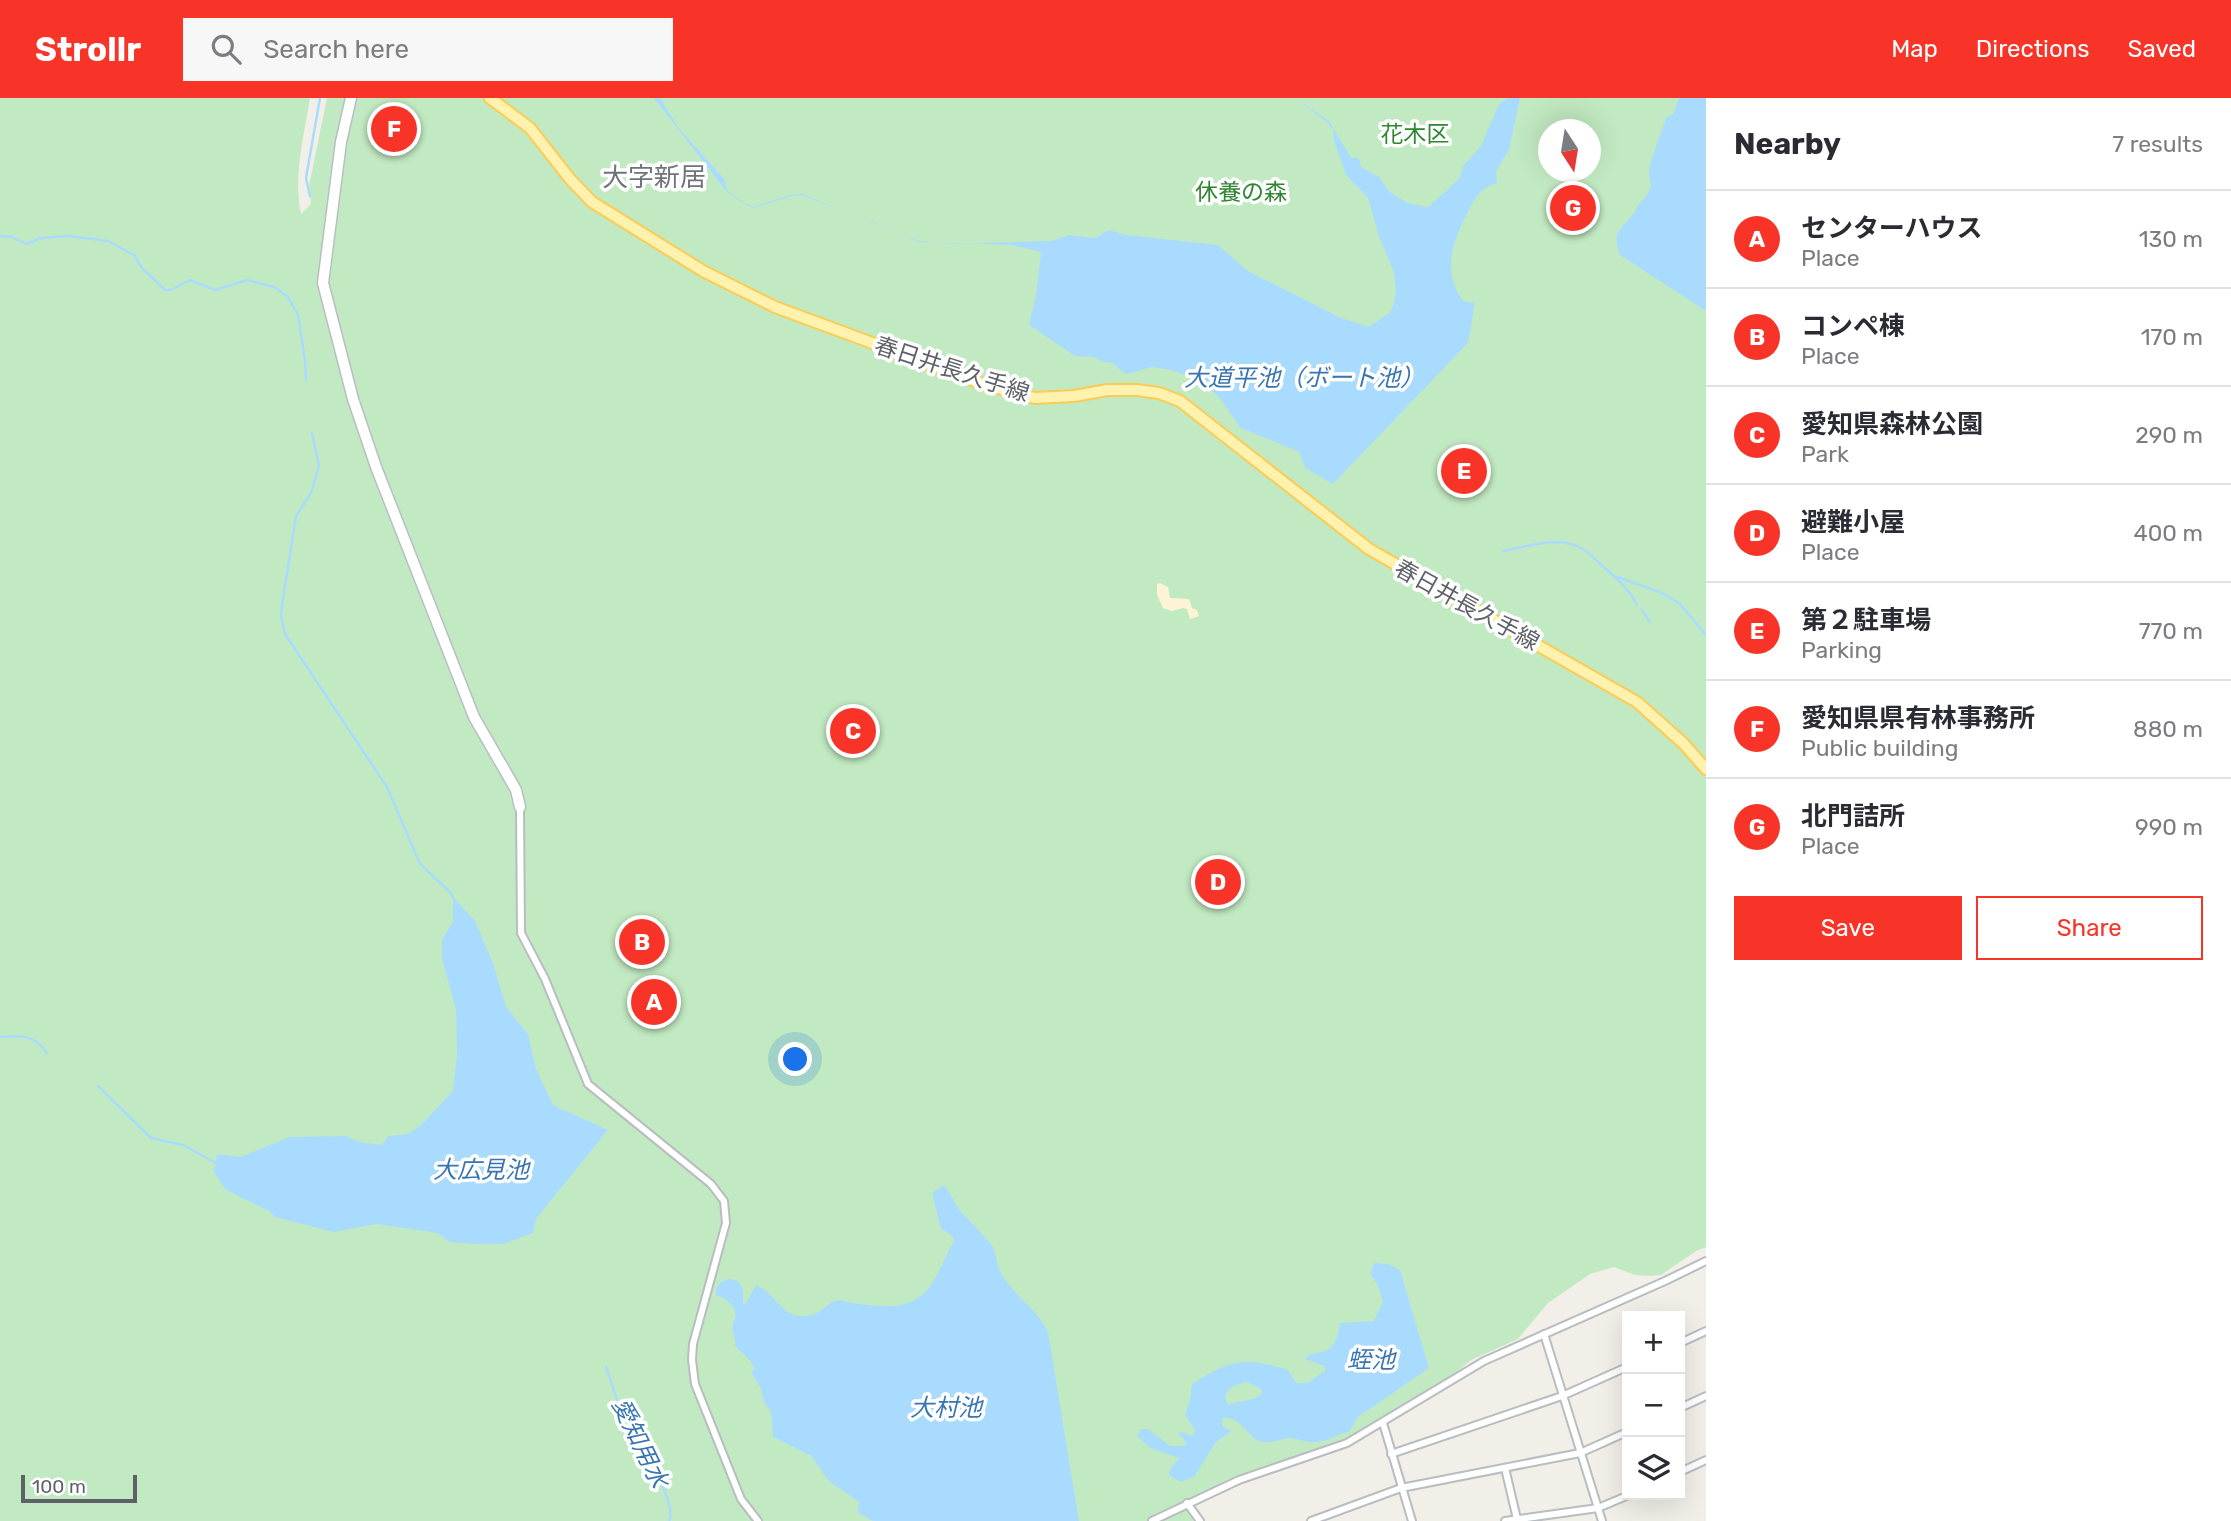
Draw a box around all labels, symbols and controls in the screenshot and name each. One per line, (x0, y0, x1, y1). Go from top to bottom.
search box (183, 18, 673, 81)
text: Strollr (35, 30, 141, 69)
icon: search (207, 30, 245, 68)
text: Search here (263, 34, 409, 65)
text: Map (1891, 35, 1938, 63)
text: Directions (1976, 35, 2089, 63)
text: Saved (2127, 35, 2196, 63)
pin: F (371, 103, 417, 155)
north arrow (1538, 119, 1601, 182)
park label: 花木区 (1381, 120, 1450, 148)
text: Nearby (1734, 126, 1841, 162)
text: 7 results (2112, 130, 2203, 158)
district label: 大字新居 (602, 162, 706, 193)
park label: 休養の森 (1195, 178, 1287, 206)
pin: G (1550, 182, 1596, 234)
text: センターハウス (1801, 213, 1982, 244)
text: A (1749, 225, 1765, 253)
text: 130 m (2139, 225, 2203, 253)
text: Place (1801, 244, 1860, 272)
text: コンペ棟 (1801, 311, 1905, 342)
text: B (1749, 323, 1765, 351)
text: 170 m (2141, 323, 2203, 351)
street label: 春日井長久手線 (871, 331, 1033, 407)
text: Place (1801, 342, 1860, 370)
water label: 大道平池（ボート池） (1184, 364, 1424, 392)
text: 愛知県森林公園 (1801, 409, 1983, 440)
text: C (1749, 421, 1765, 449)
text: 290 m (2135, 421, 2203, 449)
text: Park (1801, 440, 1849, 468)
pin: E (1441, 445, 1487, 497)
text: 避難小屋 (1801, 507, 1905, 538)
text: D (1749, 519, 1765, 547)
text: 400 m (2133, 519, 2203, 547)
text: Place (1801, 538, 1860, 566)
street label: 春日井長久手線 (1390, 554, 1544, 656)
text: 第２駐車場 (1801, 605, 1931, 636)
text: E (1750, 617, 1764, 645)
text: 770 m (2139, 617, 2203, 645)
text: Parking (1801, 636, 1882, 664)
text: 愛知県県有林事務所 (1801, 703, 2035, 734)
pin: C (830, 705, 876, 757)
text: F (1750, 715, 1764, 743)
text: 880 m (2133, 715, 2203, 743)
text: Public building (1801, 734, 1958, 762)
text: 北門詰所 (1801, 801, 1905, 832)
text: G (1749, 813, 1765, 841)
text: 990 m (2135, 813, 2203, 841)
text: Place (1801, 832, 1860, 860)
pin: D (1195, 856, 1241, 908)
button: Save (1734, 896, 1962, 960)
button: Share (1976, 896, 2203, 960)
pin: B (619, 916, 665, 968)
pin: A (631, 976, 677, 1028)
your location (778, 1042, 812, 1076)
water label: 大広見池 (433, 1156, 531, 1184)
map controls (1622, 1311, 1685, 1500)
button: + (1622, 1311, 1685, 1374)
water label: 蛭池 (1347, 1346, 1397, 1374)
button: − (1622, 1374, 1685, 1437)
water label: 愛知用水 (606, 1394, 675, 1495)
water label: 大村池 (910, 1394, 984, 1422)
button: layers (1622, 1437, 1685, 1500)
scale bar (21, 1472, 136, 1504)
text: 100 m (32, 1475, 86, 1498)

